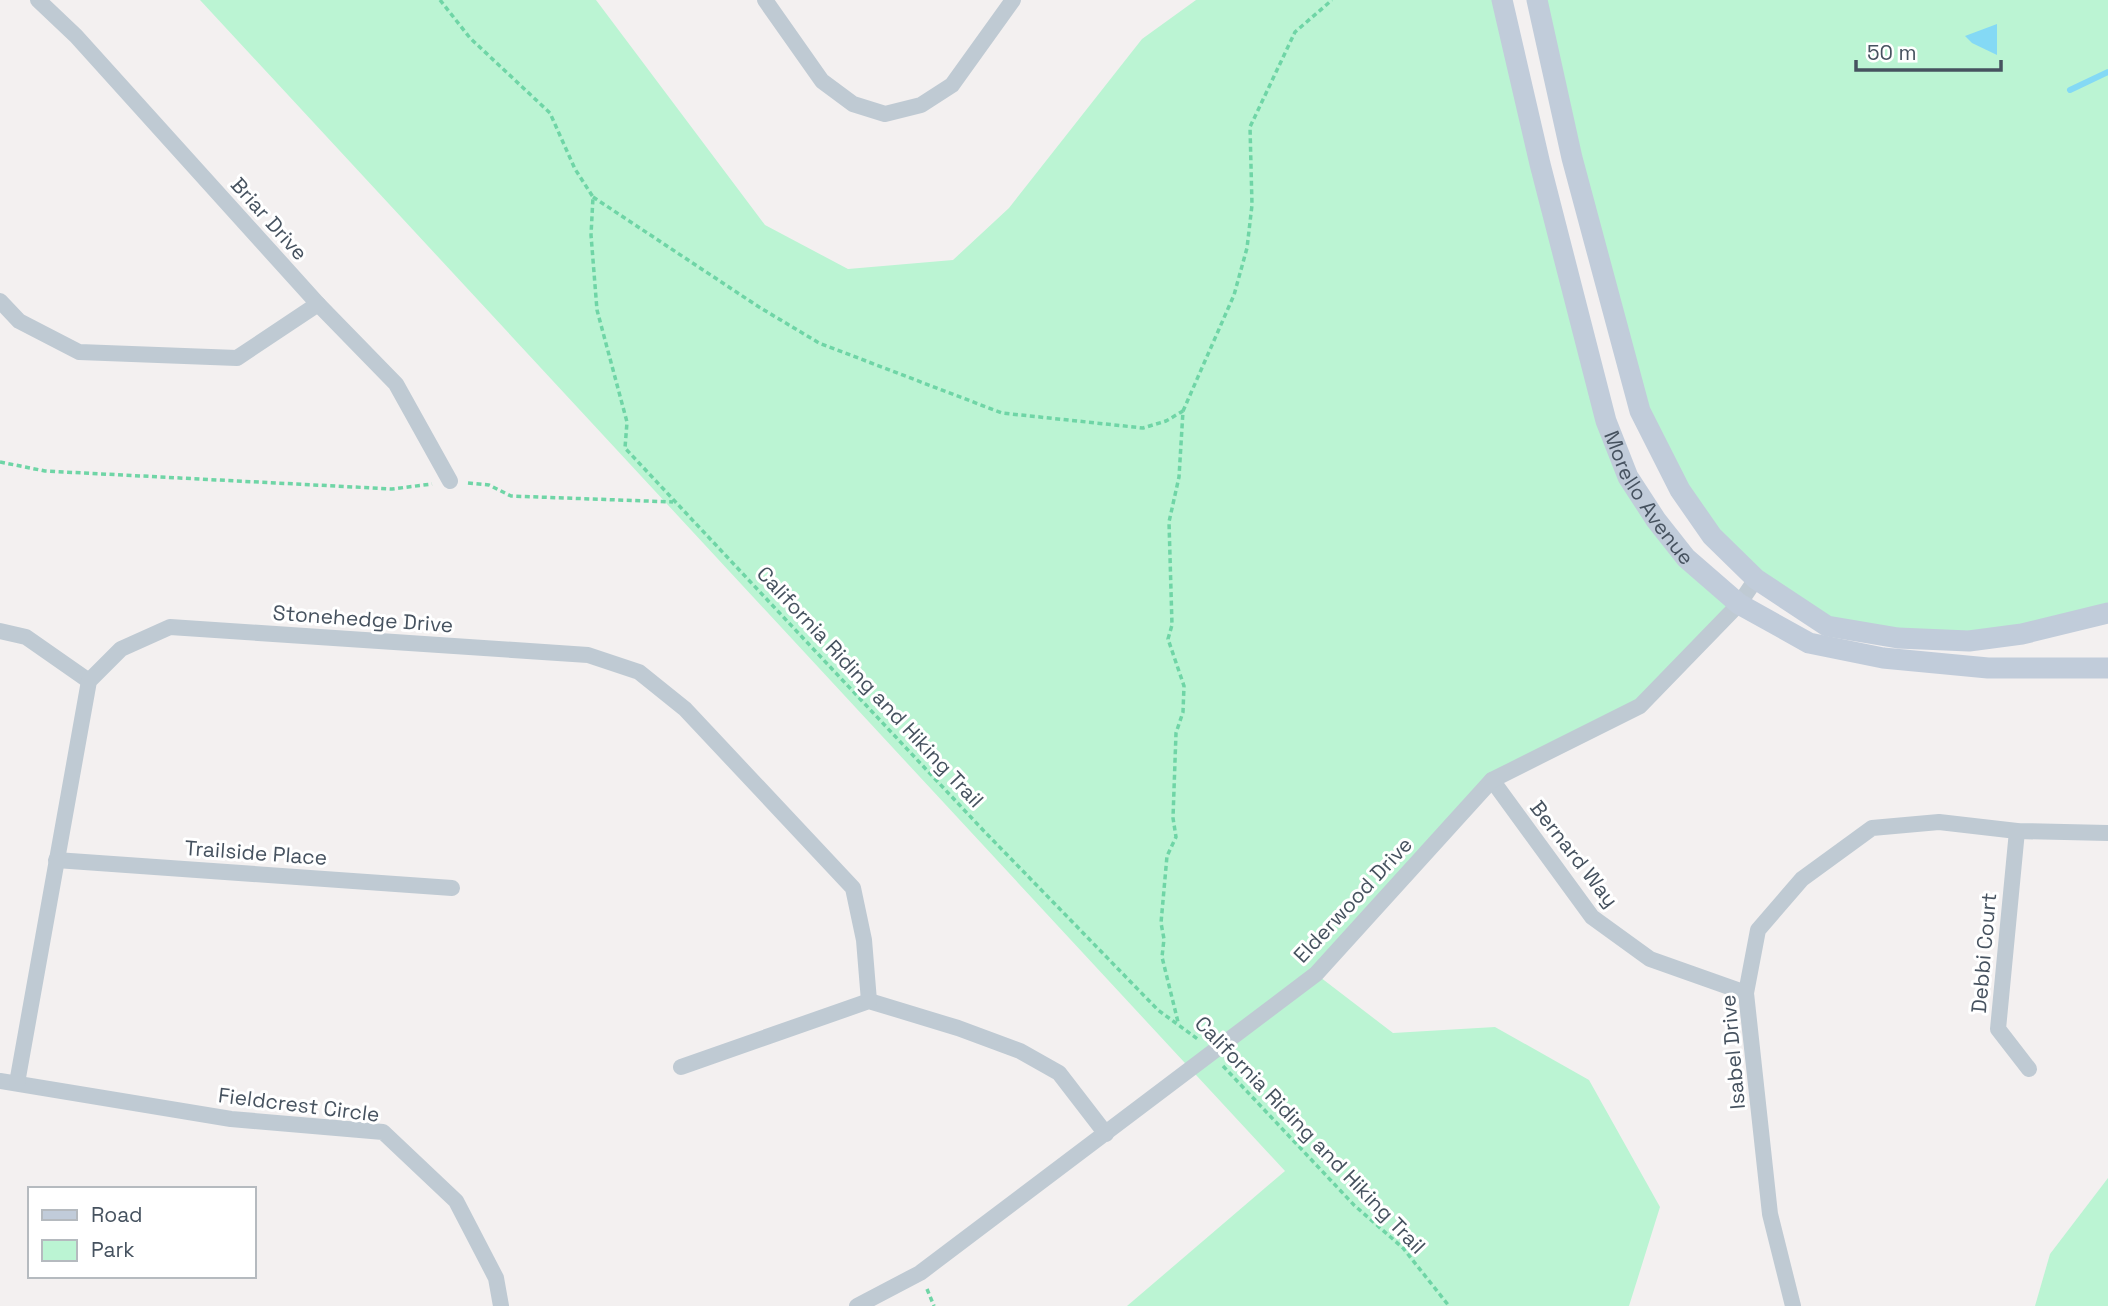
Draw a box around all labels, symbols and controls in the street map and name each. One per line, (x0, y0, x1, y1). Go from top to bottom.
scale bar (1856, 28, 2001, 72)
text: 50 m (1867, 39, 1917, 66)
street label: Briar Drive (225, 171, 314, 266)
street label: Morello Avenue (1598, 427, 1700, 570)
street label: California Riding and Hiking Trail (751, 560, 990, 813)
street label: Stonehedge Drive (272, 599, 454, 638)
street label: Bernard Way (1524, 795, 1625, 913)
street label: Elderwood Drive (1287, 831, 1418, 968)
street label: Trailside Place (184, 834, 328, 871)
street label: Debbi Court (1965, 892, 2002, 1014)
street label: Isabel Drive (1714, 994, 1751, 1111)
street label: California Riding and Hiking Trail (1189, 1010, 1432, 1259)
street label: Fieldcrest Circle (217, 1081, 381, 1128)
legend (28, 1187, 256, 1278)
text: Road (91, 1201, 143, 1228)
text: Park (91, 1236, 135, 1263)

